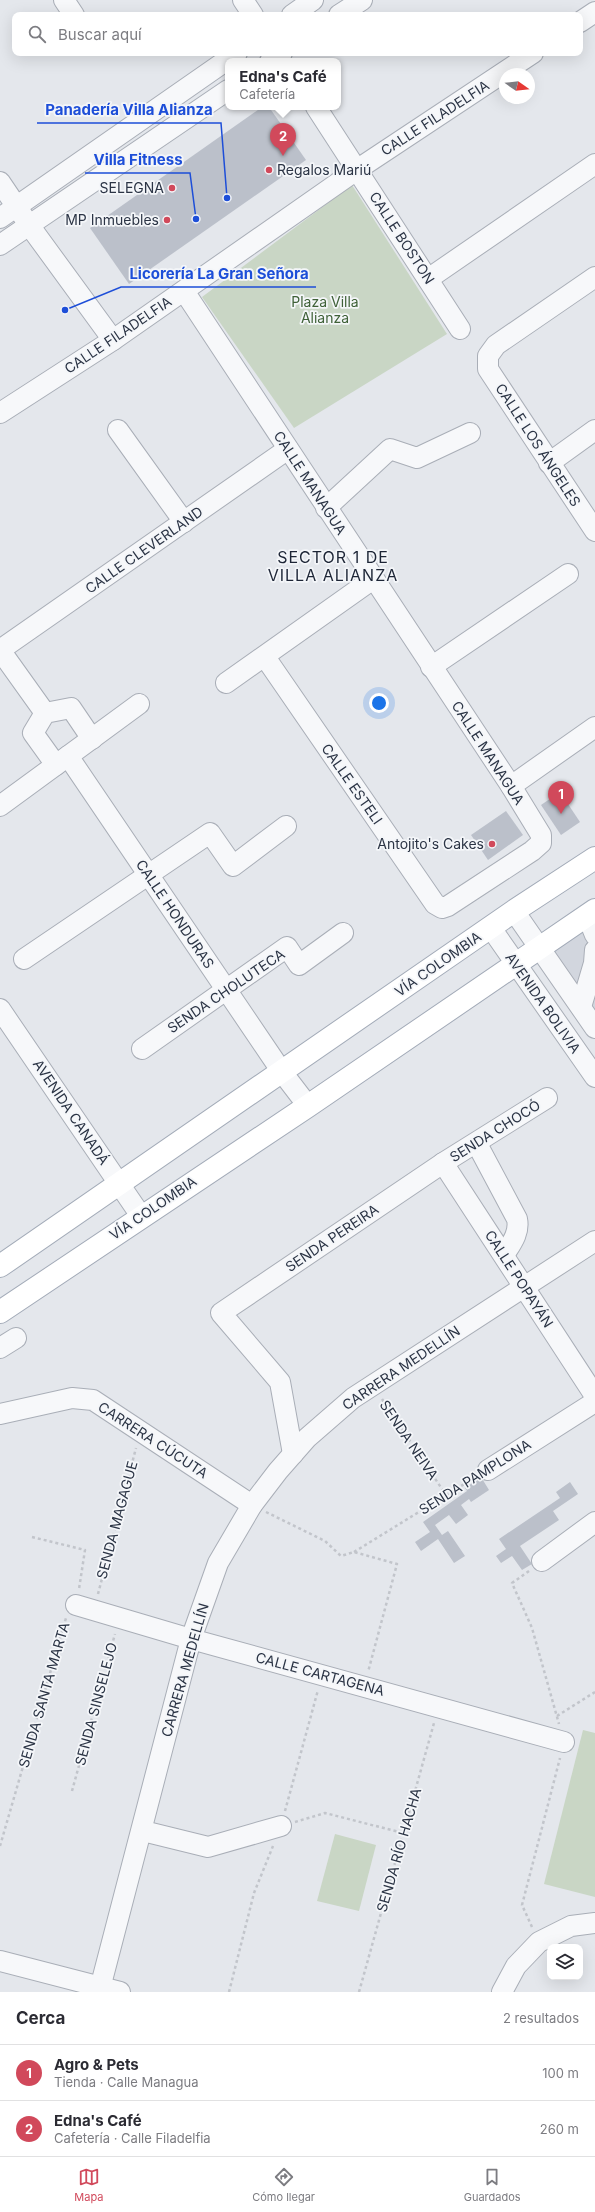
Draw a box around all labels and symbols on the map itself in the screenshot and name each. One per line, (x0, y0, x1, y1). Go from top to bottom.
north arrow (499, 68, 535, 104)
street label: CALLE FILADELFIA (377, 76, 492, 159)
callout: Panadería Villa Alianza (37, 96, 221, 123)
text: Panadería Villa Alianza (45, 100, 213, 119)
pin: 2 (270, 123, 296, 156)
callout: Villa Fitness (85, 146, 190, 173)
text: Villa Fitness (93, 150, 183, 169)
place label: Regalos Mariú (277, 161, 371, 178)
marker: Regalos Mariú (264, 165, 274, 175)
place label: SELEGNA (100, 179, 164, 196)
marker: SELEGNA (167, 183, 177, 193)
street label: CALLE BOSTON (366, 188, 439, 287)
place label: MP Inmuebles (65, 211, 159, 228)
marker: MP Inmuebles (162, 215, 172, 225)
callout: Licorería La Gran Señora (121, 260, 316, 287)
text: Licorería La Gran Señora (129, 264, 309, 283)
street label: CALLE FILADELFIA (61, 292, 175, 377)
park label: Plaza Villa Alianza (291, 293, 359, 326)
street label: CALLE LOS ÁNGELES (492, 380, 585, 509)
street label: CALLE MANAGUA (271, 428, 350, 538)
street label: CALLE CLEVERLAND (82, 503, 206, 597)
district label: SECTOR 1 DE VILLA ALIANZA (268, 547, 398, 585)
your location (369, 693, 389, 713)
street label: CALLE MANAGUA (449, 698, 528, 808)
street label: CALLE ESTELI (318, 740, 386, 827)
pin: 1 (548, 781, 574, 814)
place label: Antojito's Cakes (377, 835, 484, 852)
marker: Antojito's Cakes (487, 839, 497, 849)
street label: CALLE HONDURAS (133, 856, 218, 971)
street label: VÍA COLOMBIA (391, 927, 484, 1000)
street label: SENDA CHOLUTECA (164, 945, 288, 1036)
street label: AVENIDA BOLIVIA (502, 949, 585, 1057)
street label: AVENIDA CANADÁ (30, 1056, 113, 1168)
street label: SENDA CHOCÓ (446, 1096, 543, 1165)
street label: VÍA COLOMBIA (106, 1172, 200, 1243)
street label: SENDA PEREIRA (282, 1200, 382, 1275)
street label: CALLE POPAYÁN (482, 1227, 557, 1331)
street label: CARRERA MEDELLÍN (339, 1322, 463, 1413)
street label: SENDA NEIVA (377, 1397, 442, 1483)
street label: CARRERA CÚCUTA (95, 1398, 212, 1482)
street label: SENDA PAMPLONA (416, 1435, 534, 1518)
street label: SENDA MAGAGUE (93, 1459, 140, 1581)
street label: CARRERA MEDELLÍN (157, 1601, 212, 1739)
street label: SENDA SANTA MARTA (15, 1620, 73, 1770)
street label: SENDA SINSELEJO (71, 1640, 120, 1767)
street label: CALLE CARTAGENA (254, 1648, 387, 1699)
street label: SENDA RÍO HACHA (373, 1785, 424, 1914)

